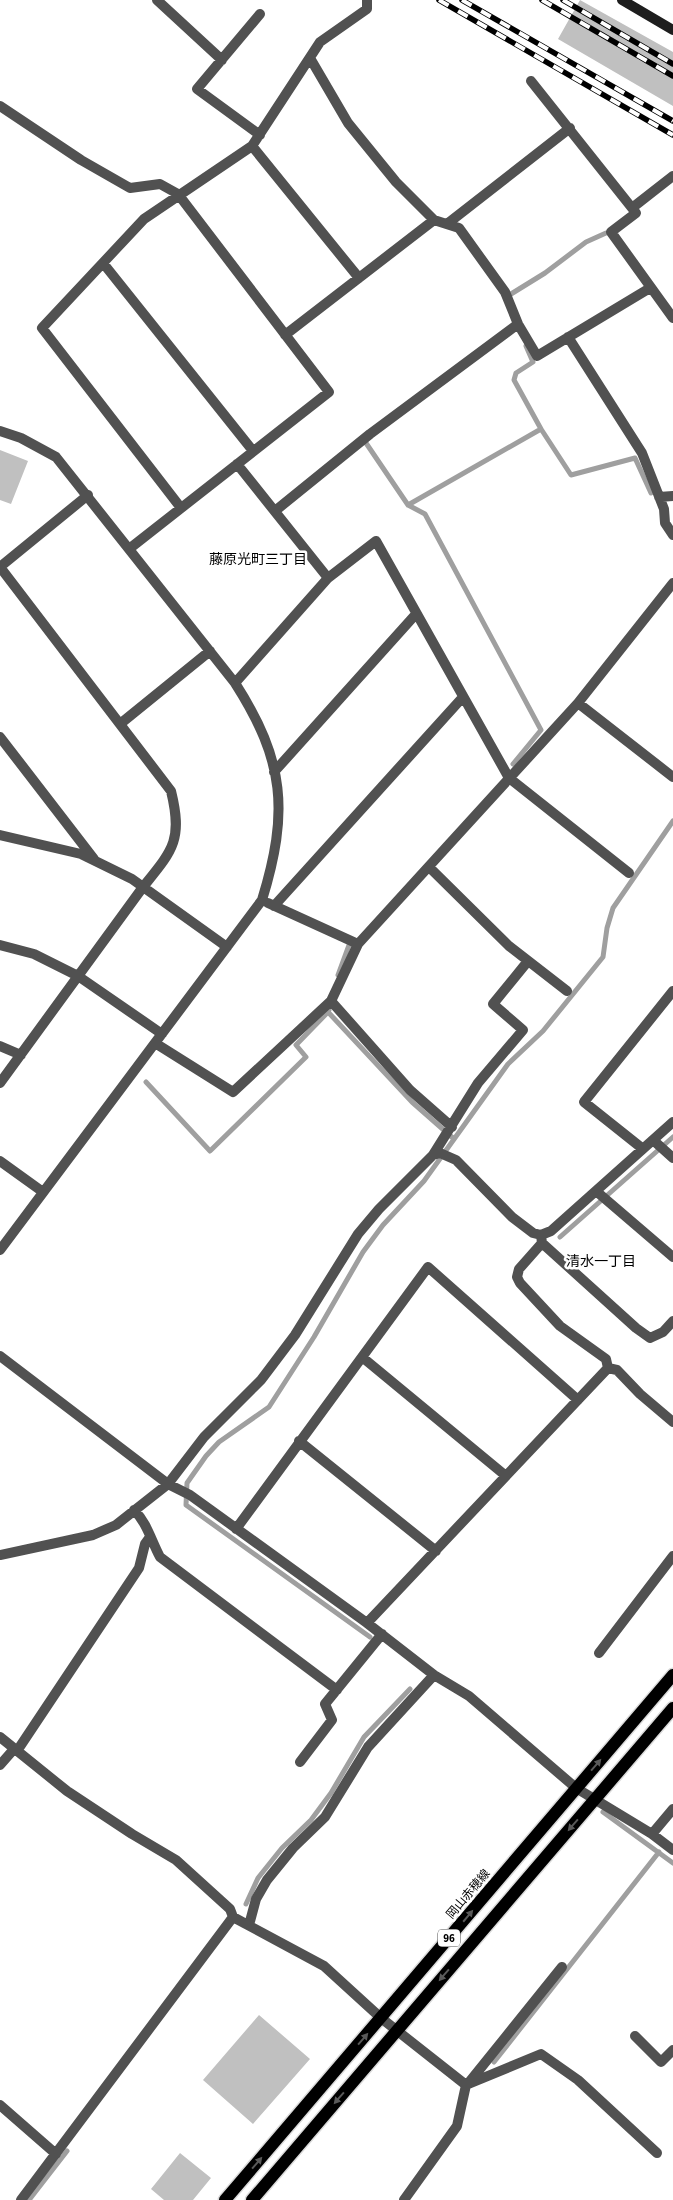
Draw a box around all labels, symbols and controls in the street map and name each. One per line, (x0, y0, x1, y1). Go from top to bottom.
district label: 藤原光町三丁目 (209, 550, 307, 570)
district label: 清水一丁目 (566, 1252, 636, 1272)
one-way arrow (590, 1759, 601, 1772)
one-way arrow (568, 1819, 579, 1831)
street label: 岡山赤穂線 (443, 1866, 494, 1923)
one-way arrow (462, 1909, 473, 1922)
road number: 96 (438, 1930, 460, 1946)
one-way arrow (439, 1968, 450, 1981)
one-way arrow (357, 2033, 368, 2046)
one-way arrow (333, 2092, 344, 2105)
one-way arrow (251, 2157, 262, 2169)

